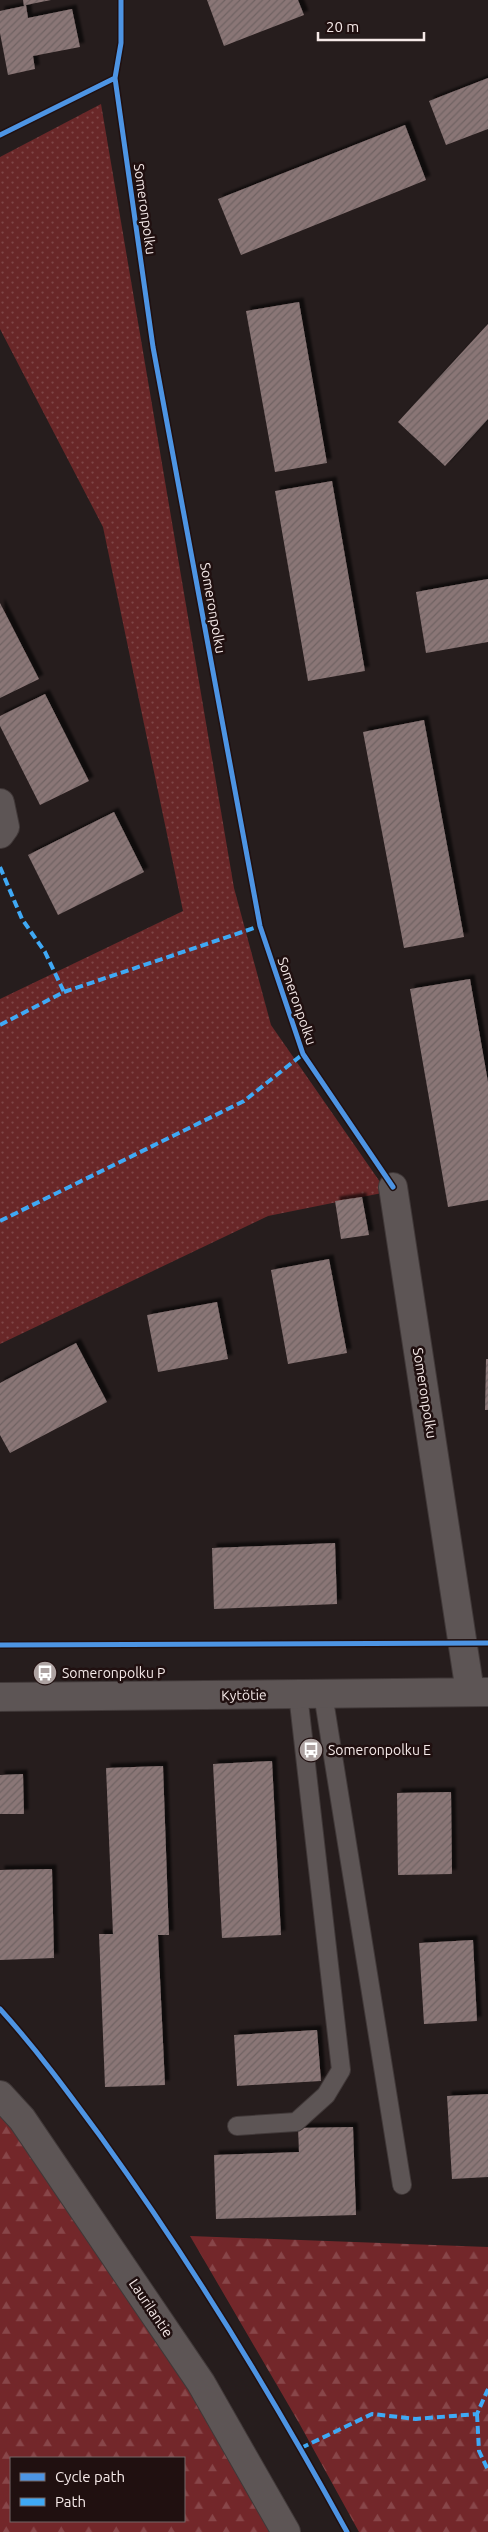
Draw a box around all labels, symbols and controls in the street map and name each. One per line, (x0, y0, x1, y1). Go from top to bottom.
scale bar (318, 10, 424, 42)
text: 20 m (326, 18, 359, 35)
street label: Someronpolku (131, 162, 159, 256)
street label: Someronpolku (197, 561, 229, 655)
street label: Someronpolku (274, 955, 320, 1047)
street label: Someronpolku (410, 1346, 440, 1440)
bus stop icon: Someronpolku P (32, 1660, 58, 1686)
place label: Someronpolku P (62, 1665, 166, 1681)
street label: Kytötie (221, 1687, 267, 1703)
bus stop icon: Someronpolku E (298, 1737, 324, 1763)
place label: Someronpolku E (328, 1742, 431, 1758)
street label: Laurilantie (126, 2276, 176, 2340)
legend (10, 2457, 185, 2522)
text: Cycle path (55, 2468, 125, 2485)
text: Path (55, 2493, 86, 2510)

